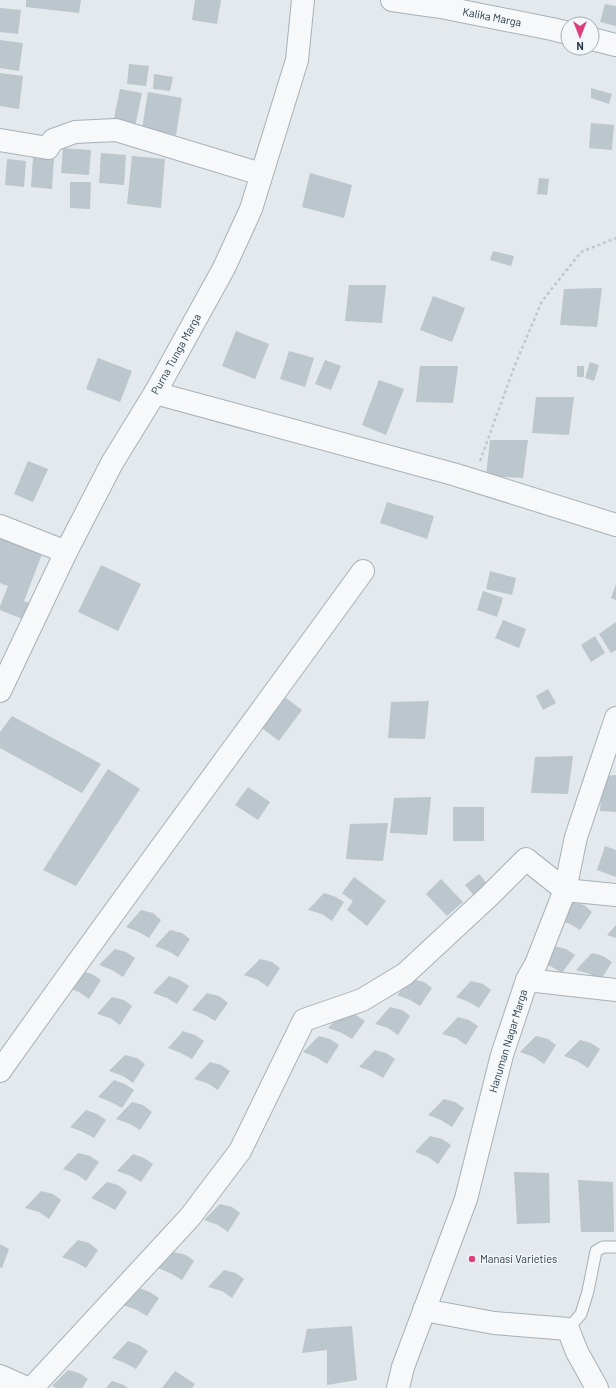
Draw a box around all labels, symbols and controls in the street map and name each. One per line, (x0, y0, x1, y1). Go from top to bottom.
street label: Kalika Marga (462, 4, 523, 29)
north arrow (560, 16, 600, 56)
text: N (576, 40, 584, 53)
street label: Purna Tunga Marga (148, 311, 203, 396)
street label: Hanuman Nagar Marga (486, 988, 529, 1094)
place label: Manasi Varieties (480, 1252, 557, 1265)
marker: Manasi Varieties (467, 1254, 477, 1264)

